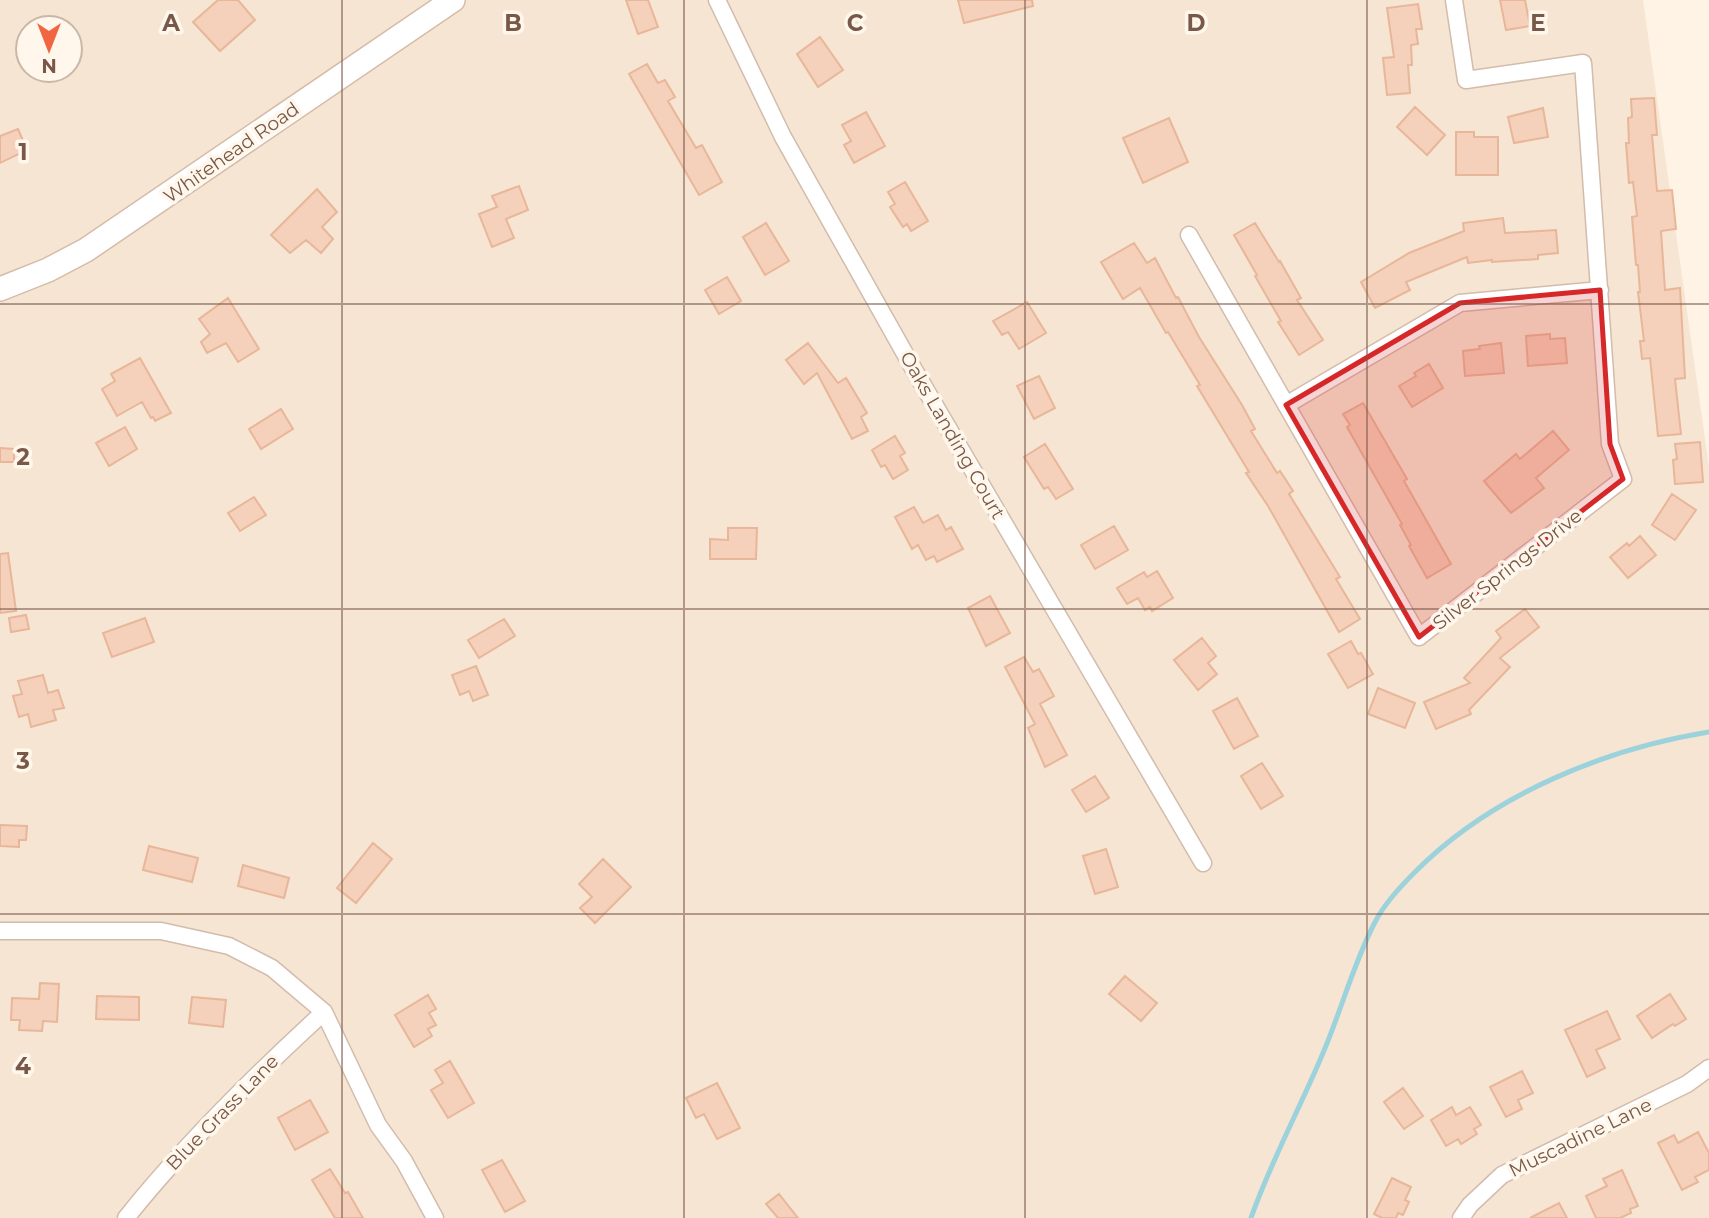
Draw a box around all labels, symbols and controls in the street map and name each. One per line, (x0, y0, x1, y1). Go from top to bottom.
text: A (161, 9, 180, 37)
text: B (504, 9, 522, 37)
text: C (847, 9, 864, 37)
text: D (1187, 9, 1206, 37)
text: E (1530, 9, 1546, 37)
north arrow (14, 14, 84, 84)
text: N (41, 54, 57, 77)
street label: Whitehead Road (159, 97, 303, 208)
text: 1 (18, 138, 28, 166)
street label: Oaks Landing Court (895, 347, 1010, 523)
text: 2 (16, 443, 30, 471)
street label: Silver Springs Drive (1428, 504, 1587, 635)
text: 3 (15, 747, 30, 775)
street label: Blue Grass Lane (161, 1050, 283, 1175)
text: 4 (15, 1052, 31, 1080)
street label: Muscadine Lane (1505, 1093, 1655, 1182)

